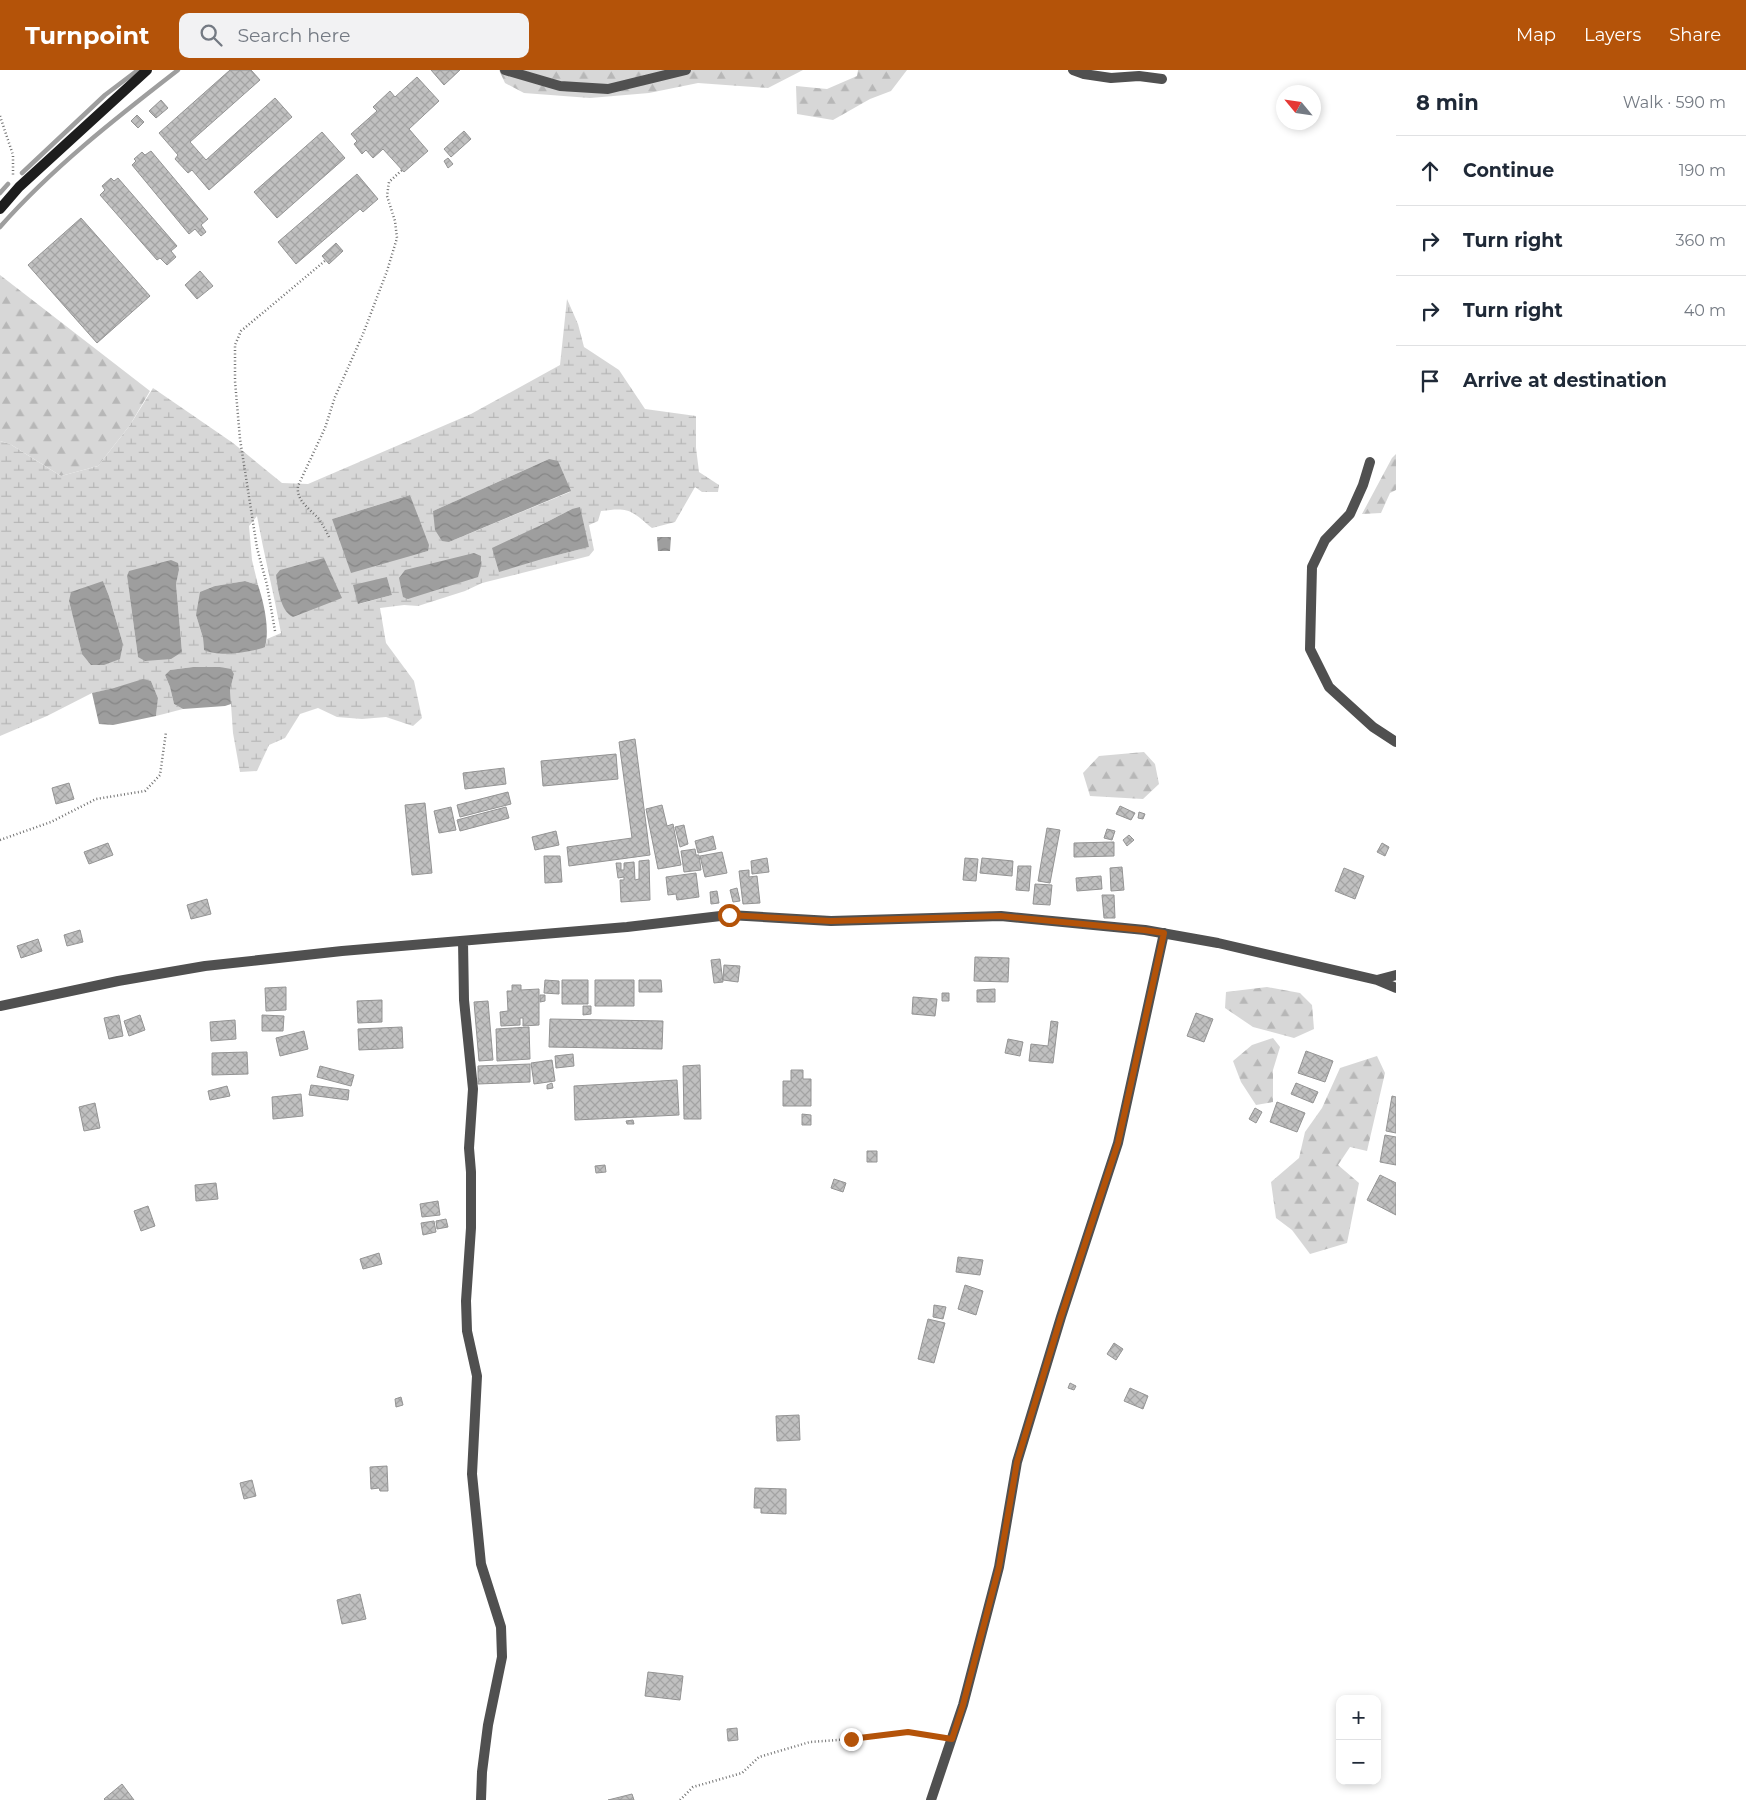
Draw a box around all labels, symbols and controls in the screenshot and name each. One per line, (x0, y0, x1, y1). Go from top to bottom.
search box (179, 13, 529, 58)
text: Turnpoint (25, 21, 149, 50)
icon: search (197, 21, 225, 49)
text: Search here (237, 24, 350, 47)
text: Map (1516, 24, 1556, 46)
text: Layers (1584, 24, 1641, 46)
text: Share (1669, 24, 1721, 46)
north arrow (1276, 85, 1321, 130)
text: 8 min (1416, 90, 1479, 115)
text: Walk · 590 m (1623, 93, 1726, 112)
icon: ahead (1416, 157, 1444, 185)
text: Continue (1463, 159, 1554, 182)
text: 190 m (1679, 161, 1726, 180)
icon: right (1416, 227, 1444, 255)
text: Turn right (1463, 229, 1563, 252)
text: 360 m (1675, 231, 1726, 250)
icon: right (1416, 297, 1444, 325)
text: Turn right (1463, 299, 1563, 322)
text: 40 m (1684, 301, 1726, 320)
icon: arrive (1416, 367, 1444, 395)
text: Arrive at destination (1463, 369, 1667, 392)
route start (718, 904, 741, 927)
map controls (1336, 1695, 1381, 1785)
button: + (1336, 1695, 1381, 1740)
route end (840, 1728, 863, 1751)
button: − (1336, 1740, 1381, 1785)

